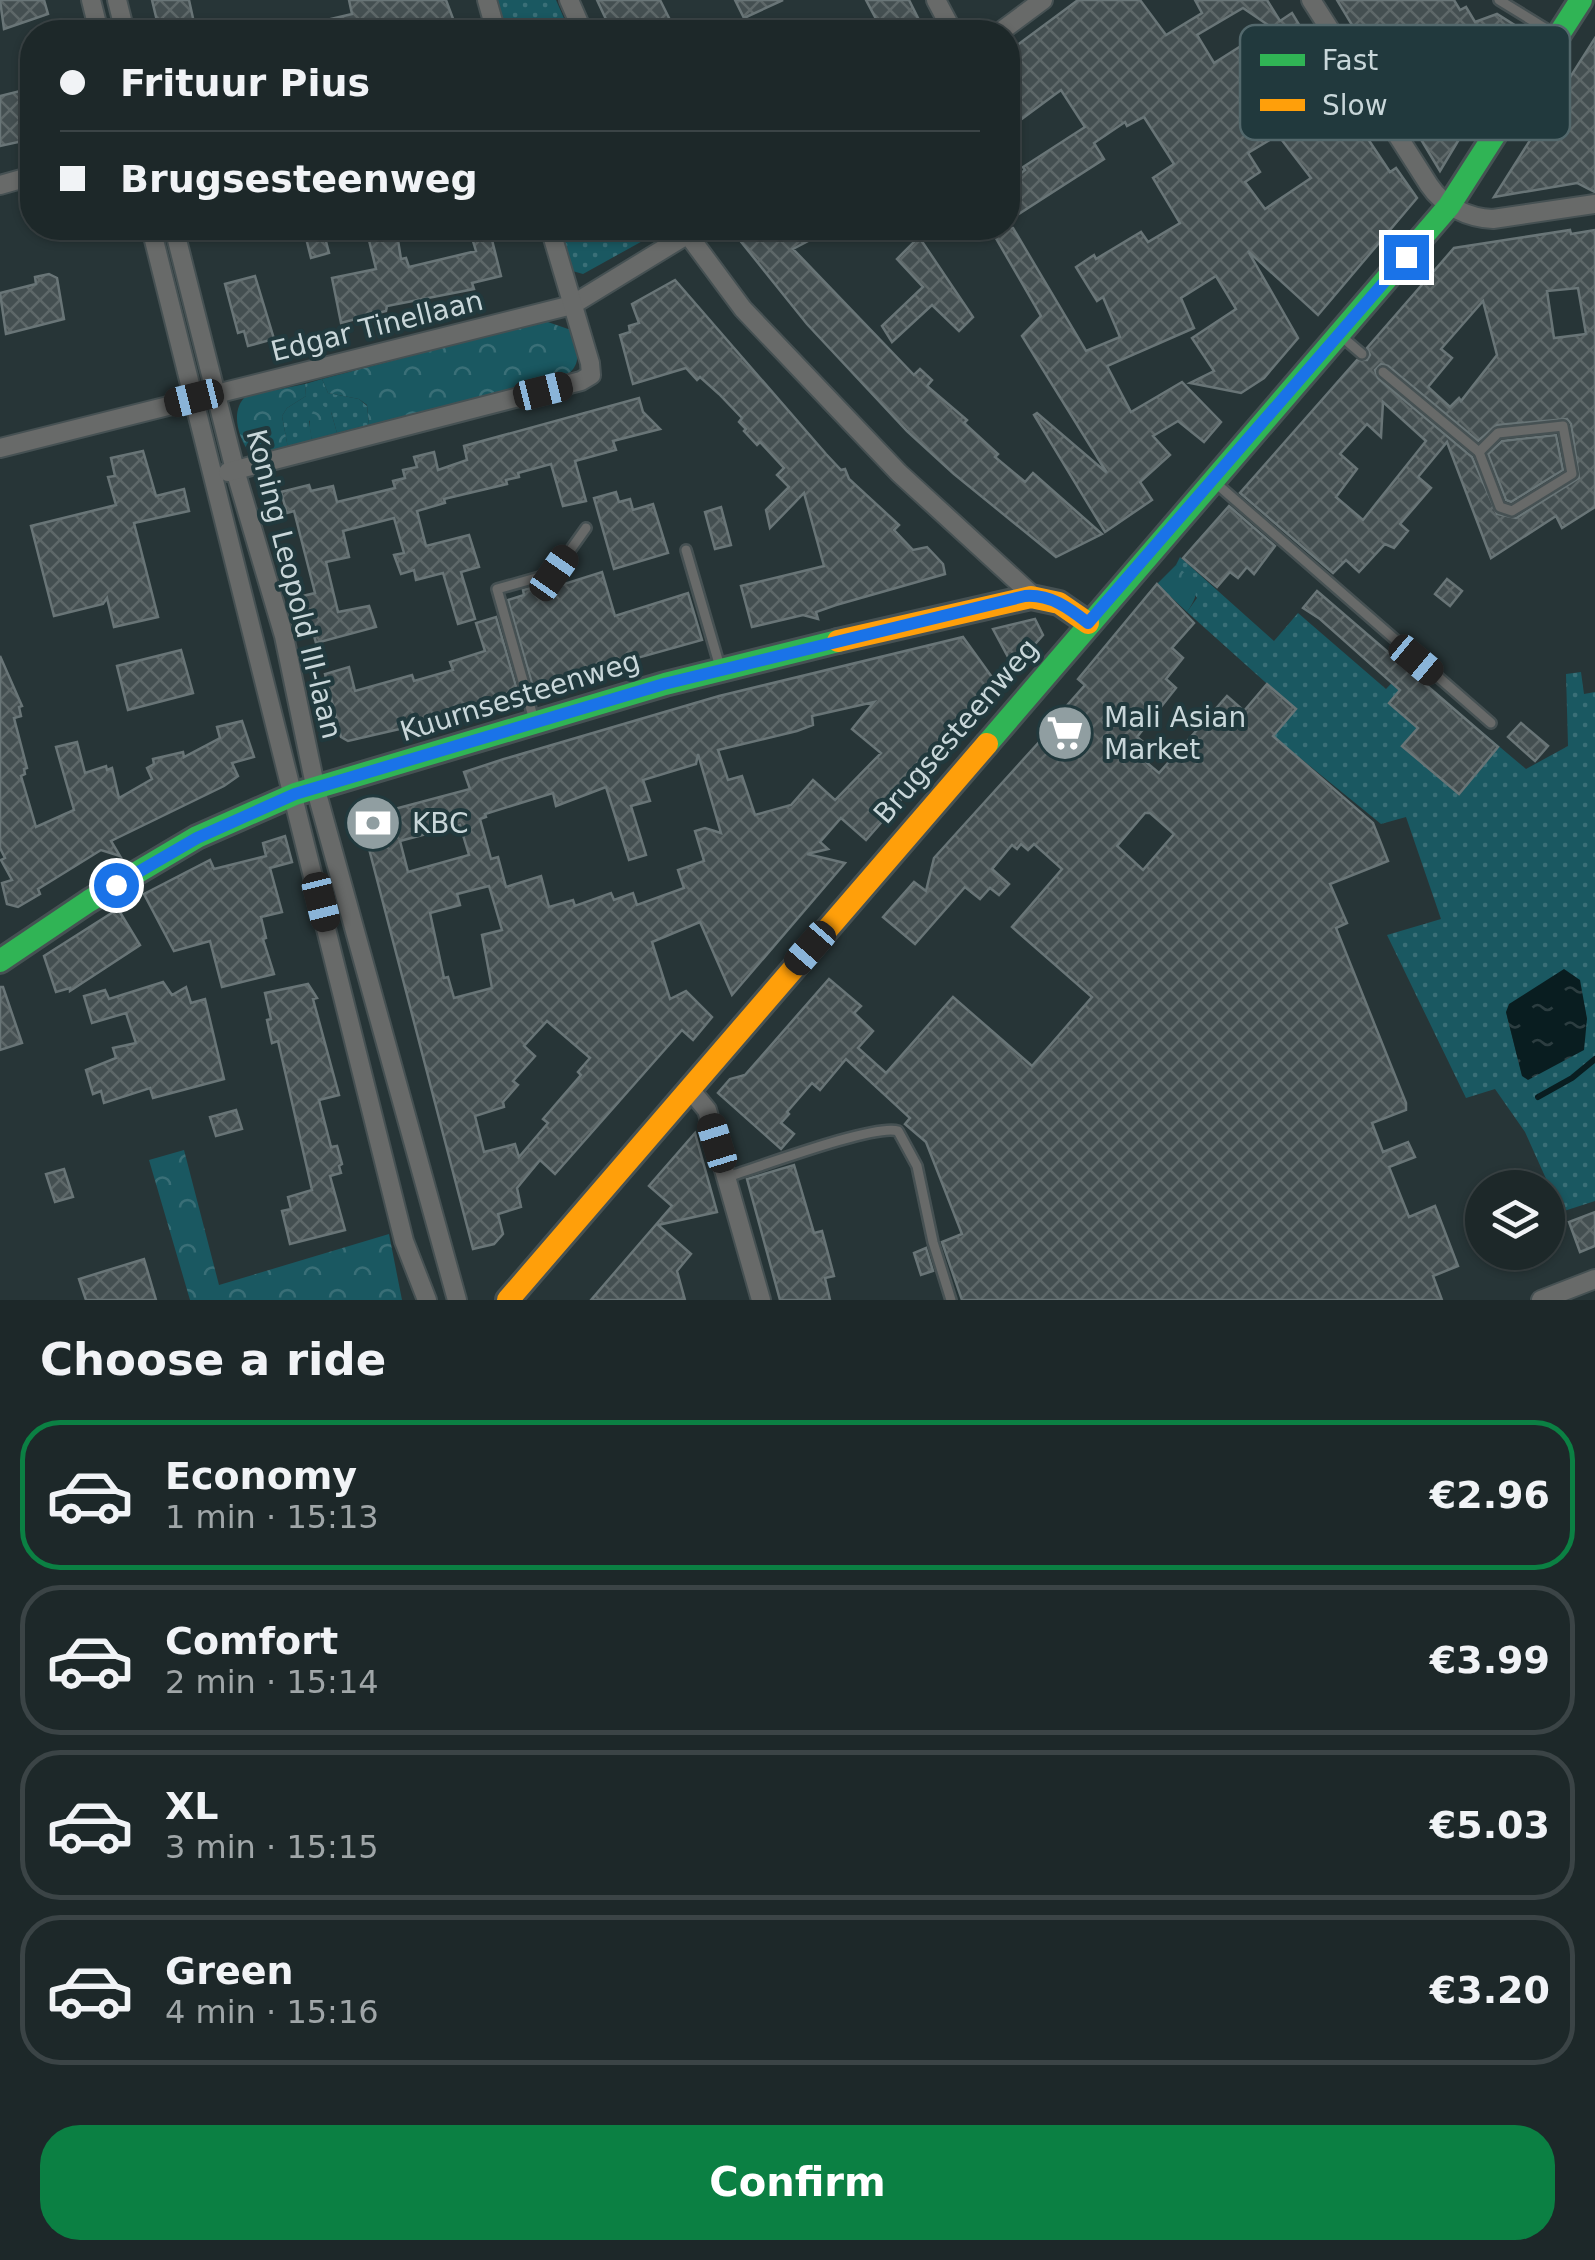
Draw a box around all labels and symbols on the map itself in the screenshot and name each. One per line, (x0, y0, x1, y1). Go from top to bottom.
legend (1240, 25, 1570, 140)
text: Fast (1322, 44, 1378, 77)
text: Slow (1322, 89, 1388, 122)
route end (1384, 235, 1429, 280)
street label: Edgar Tinellaan (268, 284, 486, 368)
car (510, 369, 576, 413)
car (161, 376, 227, 420)
street label: Koning Leopold III-laan (240, 426, 348, 742)
car (525, 540, 583, 606)
car (1383, 629, 1449, 691)
street label: Brugsesteenweg (867, 632, 1045, 830)
street label: Kuurnsesteenweg (396, 644, 644, 748)
place label: Mali Asian Market (1104, 701, 1246, 766)
supermarket icon: Mali Asian Market (1035, 703, 1095, 763)
bank icon: KBC (343, 793, 403, 853)
place label: KBC (412, 807, 469, 840)
route start (94, 863, 139, 908)
car (299, 869, 343, 935)
car (779, 916, 841, 980)
car (694, 1110, 740, 1176)

